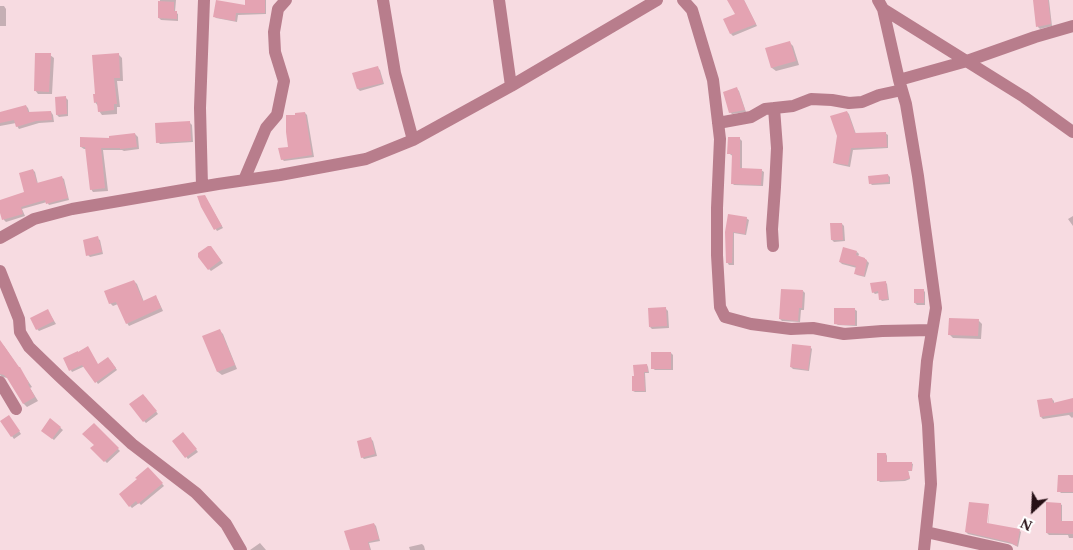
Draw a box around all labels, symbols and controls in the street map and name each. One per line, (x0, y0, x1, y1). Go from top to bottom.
north arrow (1008, 485, 1058, 535)
text: N (1017, 512, 1036, 536)

